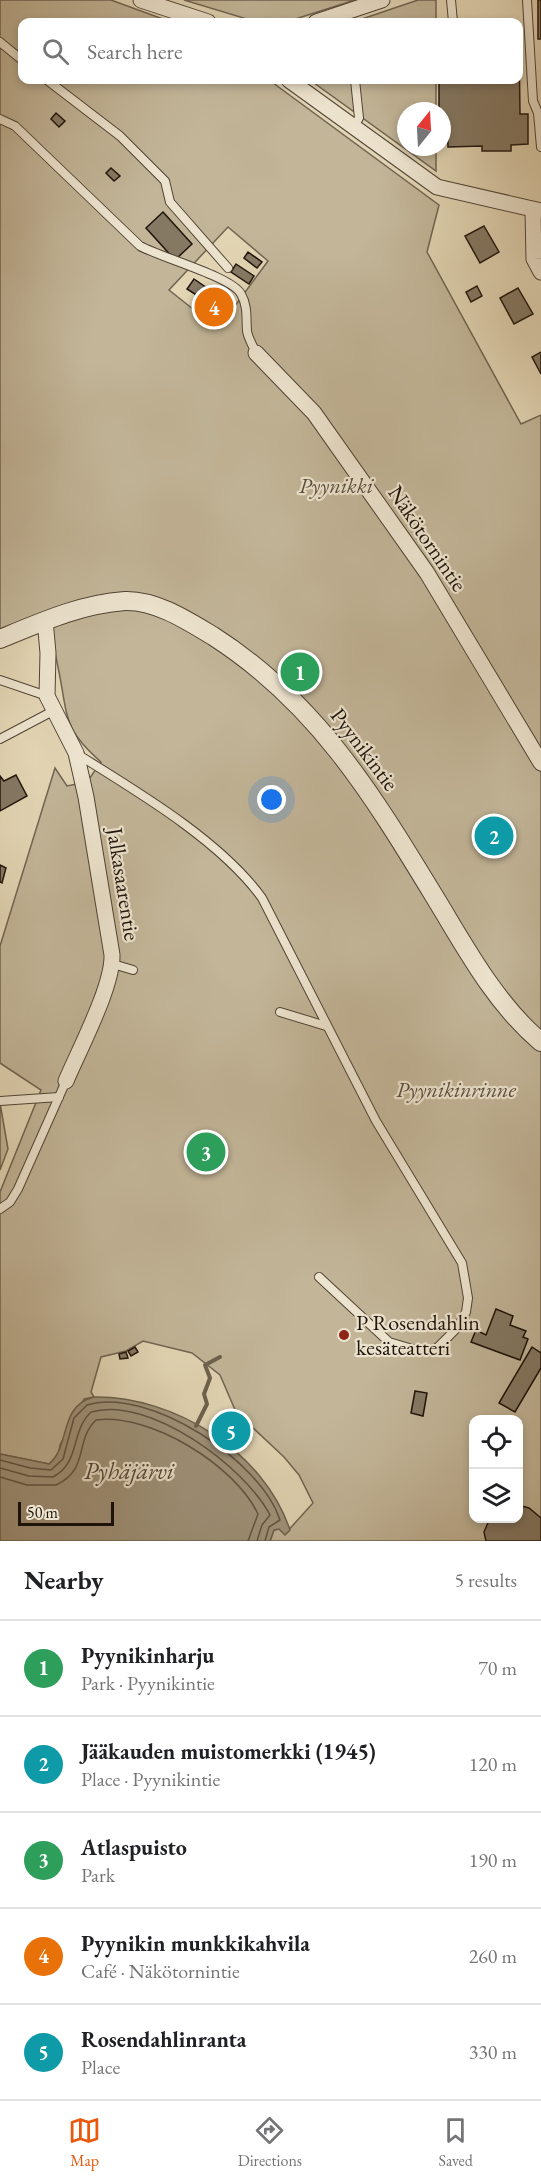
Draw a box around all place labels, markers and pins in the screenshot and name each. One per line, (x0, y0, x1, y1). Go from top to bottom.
pin: 4 (194, 284, 234, 330)
pin: 1 (280, 650, 320, 694)
pin: 2 (474, 814, 514, 858)
pin: 3 (186, 1130, 226, 1174)
place label: P Rosendahlin kesäteatteri (356, 1308, 480, 1362)
marker: P Rosendahlin kesäteatteri (337, 1328, 351, 1342)
pin: 5 (212, 1408, 250, 1454)

